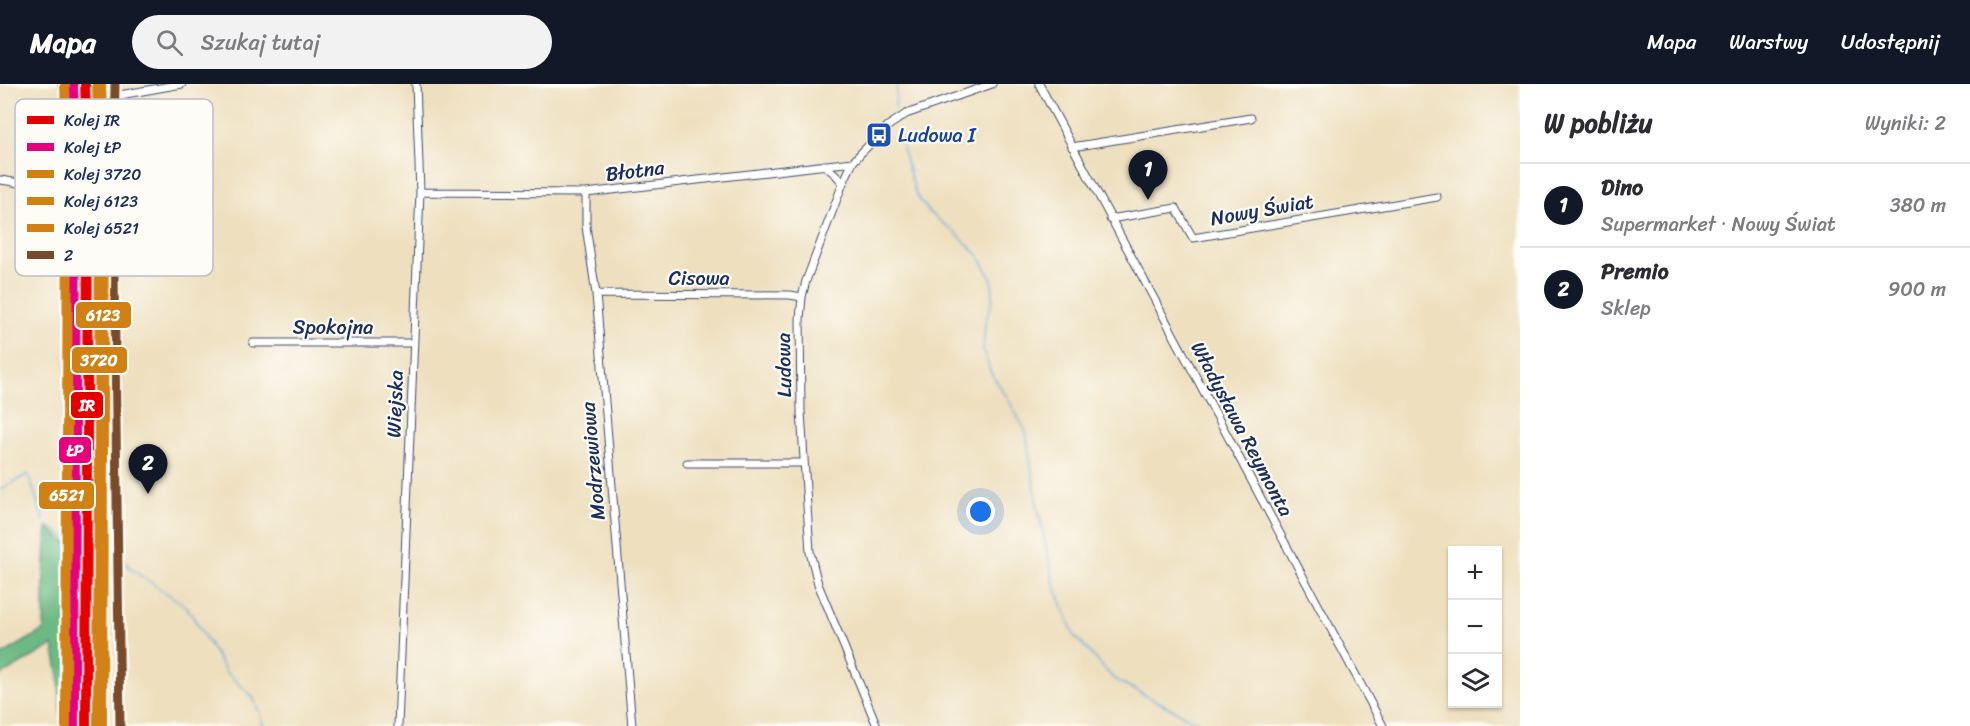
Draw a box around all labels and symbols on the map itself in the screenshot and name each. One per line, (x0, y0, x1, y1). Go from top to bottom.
legend (15, 99, 213, 276)
text: Kolej IR (64, 106, 120, 135)
place label: Ludowa I (898, 118, 977, 153)
bus stop icon: Ludowa I (864, 120, 894, 150)
text: Kolej ŁP (64, 133, 121, 162)
street label: Błotna (604, 150, 667, 192)
pin: 1 (1128, 150, 1168, 200)
text: Kolej 3720 (64, 160, 141, 189)
street label: Nowy Świat (1208, 184, 1317, 236)
text: Kolej 6123 (64, 187, 138, 216)
text: Kolej 6521 (64, 214, 139, 243)
text: 2 (64, 241, 73, 270)
street label: Cisowa (668, 261, 730, 296)
line badge: 6123 (75, 301, 132, 329)
text: 6123 (85, 301, 120, 330)
street label: Spokojna (293, 310, 373, 345)
street label: Ludowa (766, 332, 802, 398)
street label: Władysława Reymonta (1181, 335, 1303, 523)
line badge: 3720 (71, 346, 128, 374)
text: 3720 (79, 346, 118, 375)
street label: Wiejska (376, 370, 414, 438)
line badge: IR (70, 391, 104, 419)
text: IR (78, 391, 95, 420)
street label: Modrzewiowa (570, 400, 616, 521)
line badge: ŁP (58, 436, 92, 464)
text: ŁP (65, 436, 84, 465)
pin: 2 (128, 444, 168, 494)
line badge: 6521 (38, 481, 95, 510)
text: 6521 (49, 481, 85, 510)
your location (966, 497, 995, 526)

